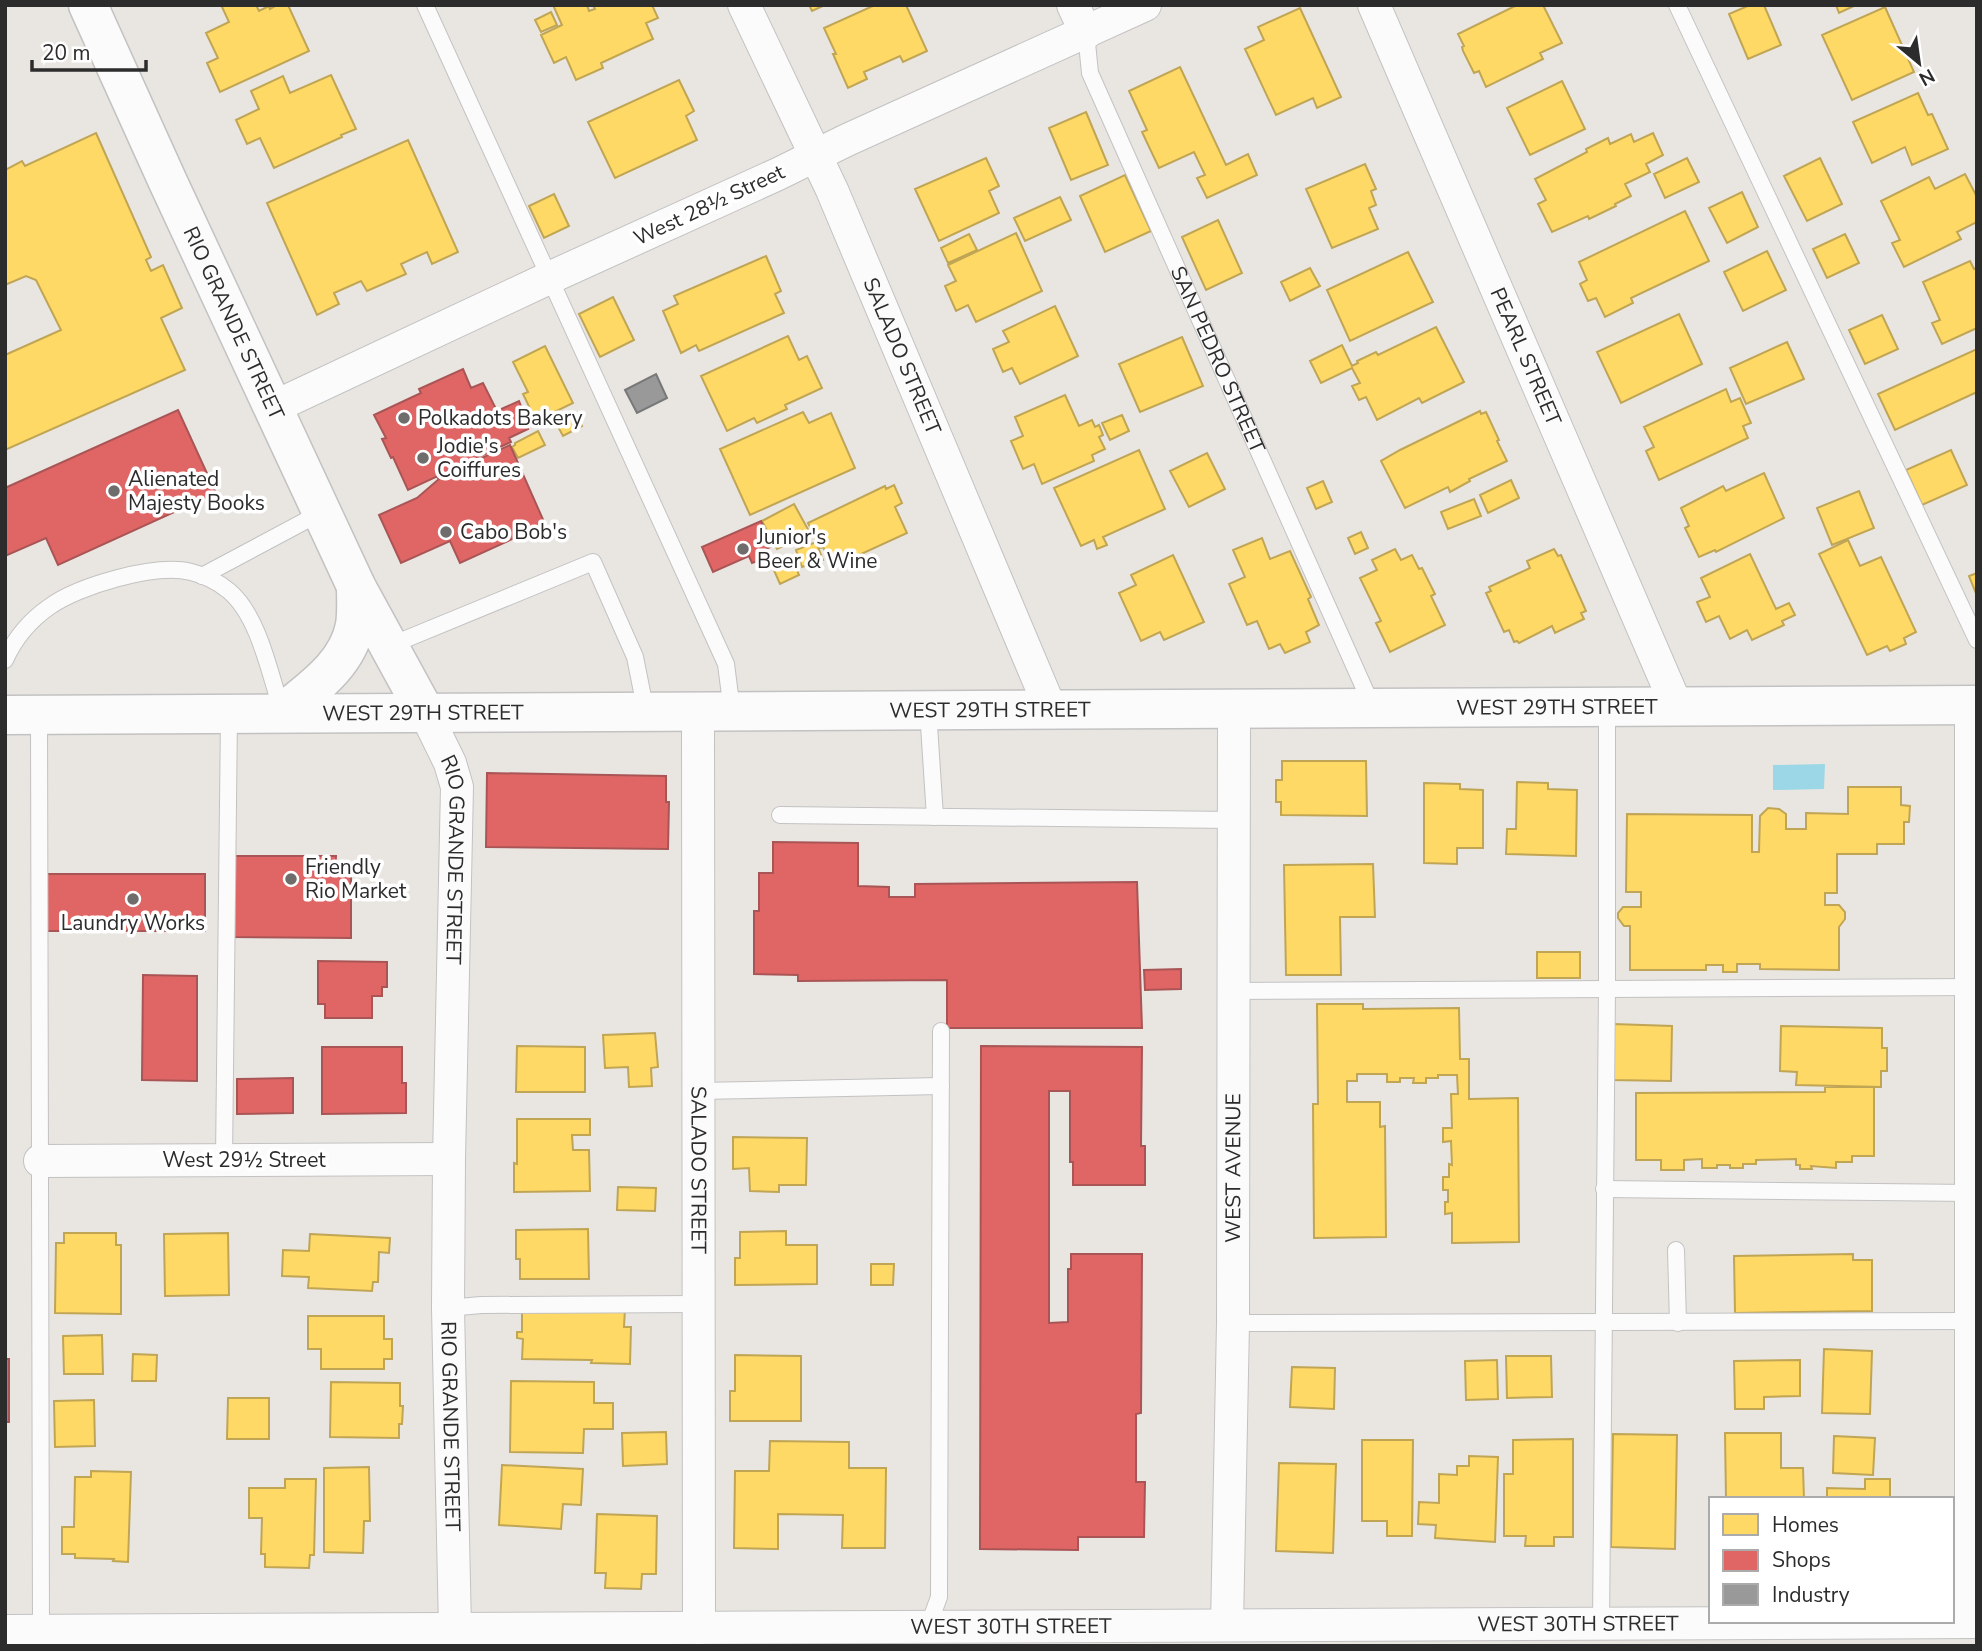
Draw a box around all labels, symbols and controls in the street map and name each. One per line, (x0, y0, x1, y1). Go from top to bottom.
scale bar (32, 28, 145, 72)
north arrow (1884, 28, 1954, 98)
text: 20 m (42, 39, 91, 67)
text: N (1914, 62, 1939, 92)
street label: West 28½ Street (629, 158, 790, 252)
street label: RIO GRANDE STREET (177, 222, 291, 425)
street label: SAN PEDRO STREET (1164, 262, 1272, 458)
street label: SALADO STREET (856, 273, 948, 439)
street label: PEARL STREET (1484, 283, 1568, 430)
place label: Polkadots Bakery (418, 404, 583, 432)
marker: Polkadots Bakery (396, 410, 412, 426)
place label: Jodie's Coiffures (436, 432, 521, 484)
marker: Jodie's Coiffures (415, 450, 431, 466)
place label: Alienated Majesty Books (128, 465, 265, 517)
marker: Alienated Majesty Books (106, 483, 122, 499)
place label: Cabo Bob's (460, 518, 567, 546)
place label: Junior's Beer & Wine (756, 523, 878, 575)
marker: Cabo Bob's (438, 524, 454, 540)
marker: Junior's Beer & Wine (735, 541, 751, 557)
street label: WEST 29TH STREET (1456, 693, 1658, 722)
street label: WEST 29TH STREET (889, 695, 1091, 725)
street label: WEST 29TH STREET (322, 698, 524, 727)
street label: RIO GRANDE STREET (434, 750, 471, 965)
place label: Friendly Rio Market (305, 853, 407, 905)
marker: Friendly Rio Market (283, 871, 299, 887)
marker: Laundry Works (125, 891, 141, 907)
place label: Laundry Works (61, 909, 205, 937)
street label: SALADO STREET (684, 1086, 713, 1254)
street label: WEST AVENUE (1219, 1093, 1247, 1243)
street label: West 29½ Street (162, 1146, 326, 1174)
street label: RIO GRANDE STREET (434, 1321, 467, 1532)
legend (1709, 1497, 1954, 1623)
text: Homes (1772, 1511, 1839, 1539)
text: Shops (1772, 1546, 1831, 1574)
text: Industry (1772, 1581, 1850, 1609)
street label: WEST 30TH STREET (1477, 1609, 1679, 1638)
street label: WEST 30TH STREET (910, 1612, 1112, 1641)

